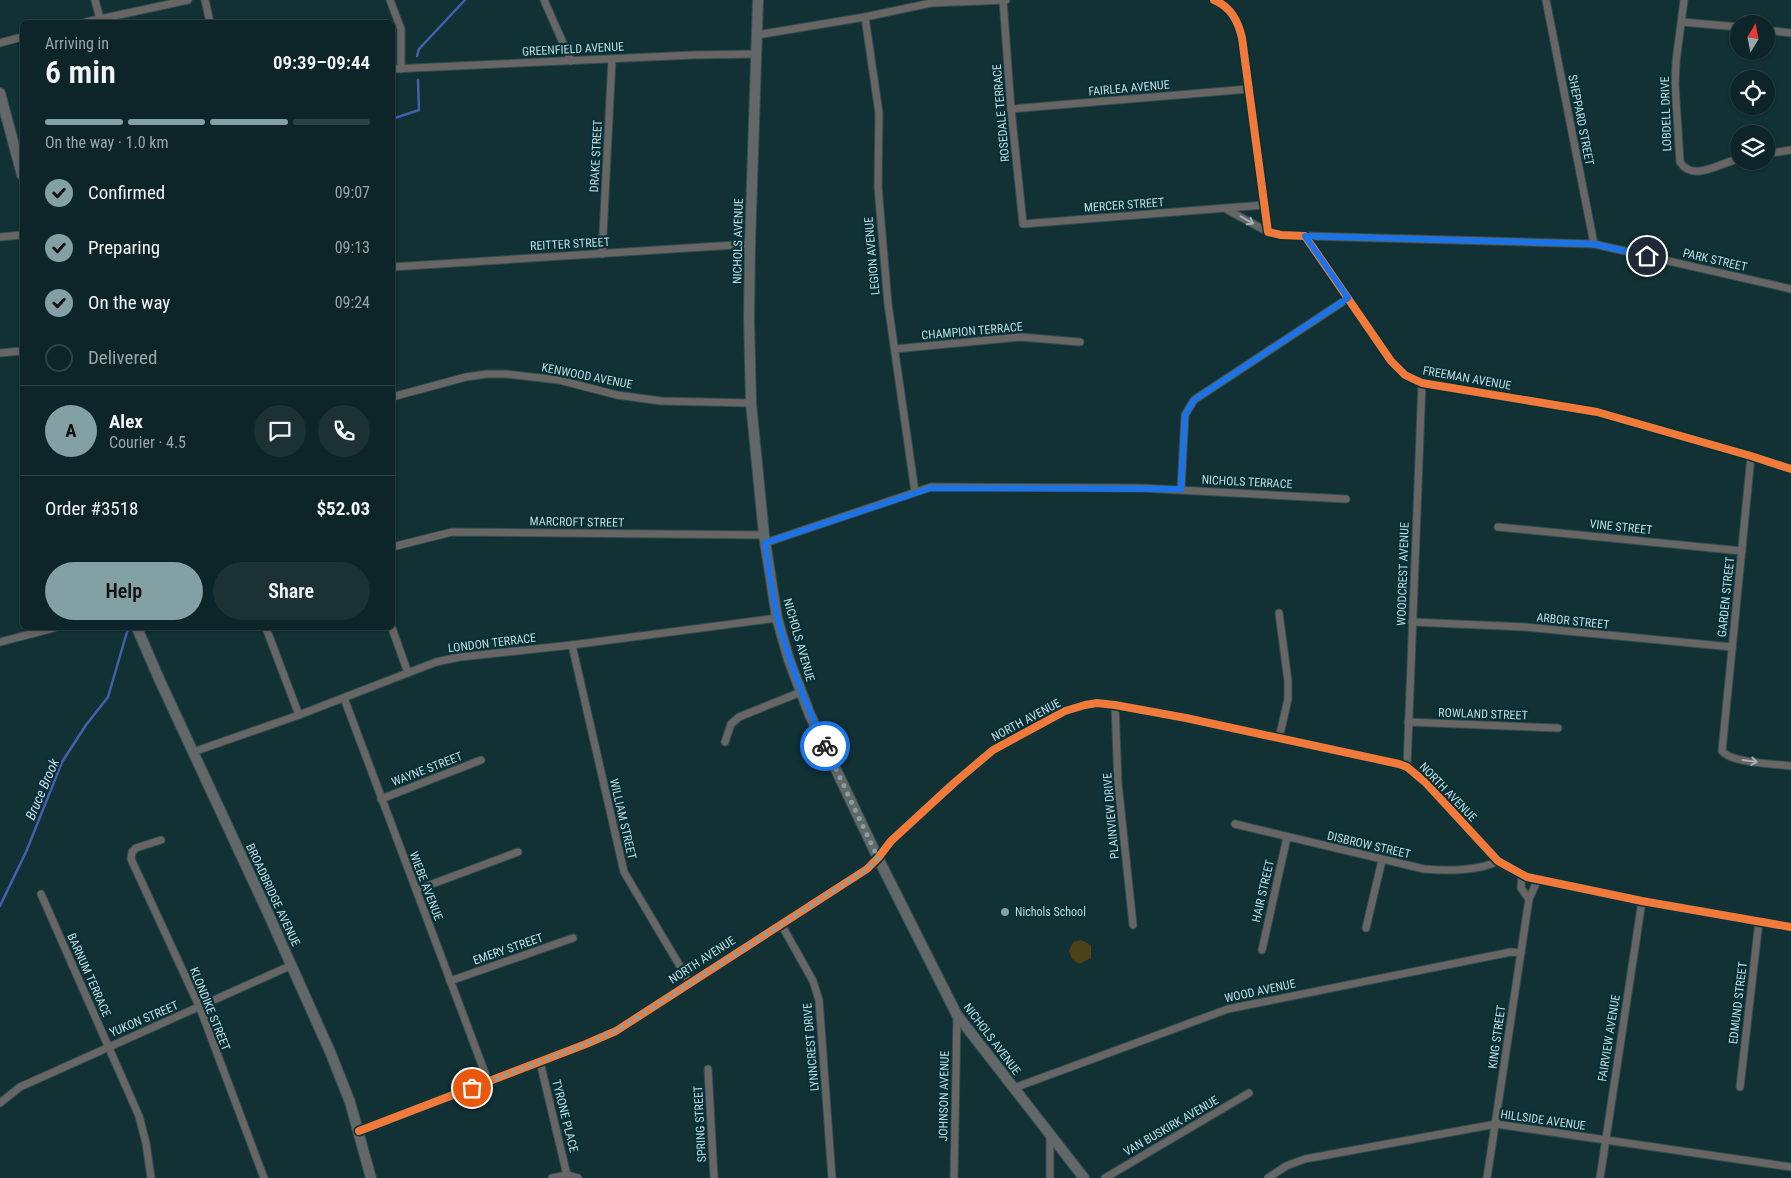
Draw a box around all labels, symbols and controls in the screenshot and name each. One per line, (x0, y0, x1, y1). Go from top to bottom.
north arrow (1730, 15, 1775, 60)
map controls (1730, 15, 1775, 170)
text: Arriving in (45, 34, 109, 53)
street label: GREENFIELD AVENUE (522, 39, 624, 59)
text: 09:39–09:44 (273, 51, 370, 74)
text: 6 min (45, 53, 116, 91)
street label: ROSEDALE TERRACE (990, 63, 1012, 163)
button: locate (1730, 70, 1775, 115)
street label: SHEPPARD STREET (1565, 73, 1597, 167)
street label: LOBDELL DRIVE (1658, 76, 1674, 152)
street label: FAIRLEA AVENUE (1088, 77, 1170, 99)
street label: DRAKE STREET (587, 119, 605, 193)
button: layers (1730, 125, 1775, 170)
text: On the way · 1.0 km (45, 133, 168, 152)
icon: check (45, 179, 73, 207)
text: Confirmed (88, 181, 165, 204)
text: 09:07 (335, 183, 370, 202)
street label: MERCER STREET (1083, 195, 1165, 215)
street label: NICHOLS AVENUE (730, 198, 746, 284)
street label: LEGION AVENUE (862, 216, 882, 296)
one-way arrow (1239, 216, 1253, 226)
icon: check (45, 234, 73, 262)
street label: REITTER STREET (530, 235, 610, 253)
pin (1626, 235, 1668, 277)
text: Preparing (88, 236, 160, 259)
text: 09:13 (335, 238, 370, 257)
icon: home (1633, 242, 1661, 270)
street label: PARK STREET (1681, 246, 1749, 274)
icon: check (45, 289, 73, 317)
text: On the way (88, 291, 170, 314)
text: 09:24 (335, 293, 370, 312)
street label: CHAMPION TERRACE (921, 320, 1023, 342)
text: Delivered (88, 346, 157, 369)
street label: KENWOOD AVENUE (540, 360, 634, 392)
street label: FREEMAN AVENUE (1422, 363, 1512, 393)
button: chat (254, 405, 306, 457)
button: phone (318, 405, 370, 457)
text: Alex (109, 410, 143, 433)
text: A (65, 419, 77, 442)
text: Courier · 4.5 (109, 433, 186, 452)
street label: NICHOLS TERRACE (1201, 473, 1293, 491)
text: Order #3518 (45, 497, 138, 520)
text: $52.03 (316, 497, 370, 520)
street label: MARCROFT STREET (530, 514, 624, 530)
street label: VINE STREET (1589, 517, 1653, 537)
street label: WOODCREST AVENUE (1394, 522, 1412, 626)
street label: GARDEN STREET (1715, 556, 1737, 638)
button: Help (45, 562, 203, 620)
button: Share (213, 562, 370, 620)
street label: NICHOLS AVENUE (780, 597, 818, 683)
street label: ARBOR STREET (1536, 610, 1610, 632)
street label: LONDON TERRACE (447, 631, 537, 655)
street label: NORTH AVENUE (989, 696, 1063, 744)
street label: ROWLAND STREET (1438, 705, 1528, 723)
courier (800, 721, 850, 771)
icon: bike (811, 732, 839, 760)
street label: WAYNE STREET (390, 749, 464, 789)
water label: Bruce Brook (22, 755, 62, 822)
one-way arrow (1742, 756, 1758, 766)
street label: NORTH AVENUE (1416, 760, 1480, 824)
street label: PLAINVIEW DRIVE (1100, 772, 1122, 860)
street label: WILLIAM STREET (607, 777, 639, 861)
street label: DISBROW STREET (1326, 829, 1412, 861)
street label: BROADBRIDGE AVENUE (243, 841, 303, 949)
street label: WIEBE AVENUE (406, 850, 446, 922)
street label: HAIR STREET (1249, 858, 1277, 924)
place label: Nichols School (1015, 905, 1086, 919)
marker: Nichols School (999, 906, 1011, 918)
street label: EMERY STREET (471, 930, 545, 968)
street label: BARNUM TERRACE (64, 931, 114, 1019)
street label: NORTH AVENUE (666, 933, 738, 987)
street label: EDMUND STREET (1726, 961, 1750, 1045)
street label: KLONDIKE STREET (187, 965, 233, 1053)
street label: WOOD AVENUE (1223, 977, 1297, 1005)
street label: FAIRVIEW AVENUE (1595, 994, 1623, 1082)
street label: YUKON STREET (107, 998, 181, 1040)
street label: NICHOLS AVENUE (961, 1001, 1023, 1078)
street label: LYNNCREST DRIVE (800, 1002, 822, 1092)
street label: KING STREET (1486, 1004, 1508, 1070)
street label: JOHNSON AVENUE (936, 1050, 952, 1141)
pin (451, 1067, 493, 1109)
icon: bag (458, 1074, 486, 1102)
street label: TYRONE PLACE (549, 1078, 581, 1154)
street label: SPRING STREET (691, 1085, 709, 1163)
street label: VAN BUSKIRK AVENUE (1121, 1093, 1221, 1159)
street label: HILLSIDE AVENUE (1499, 1107, 1587, 1133)

